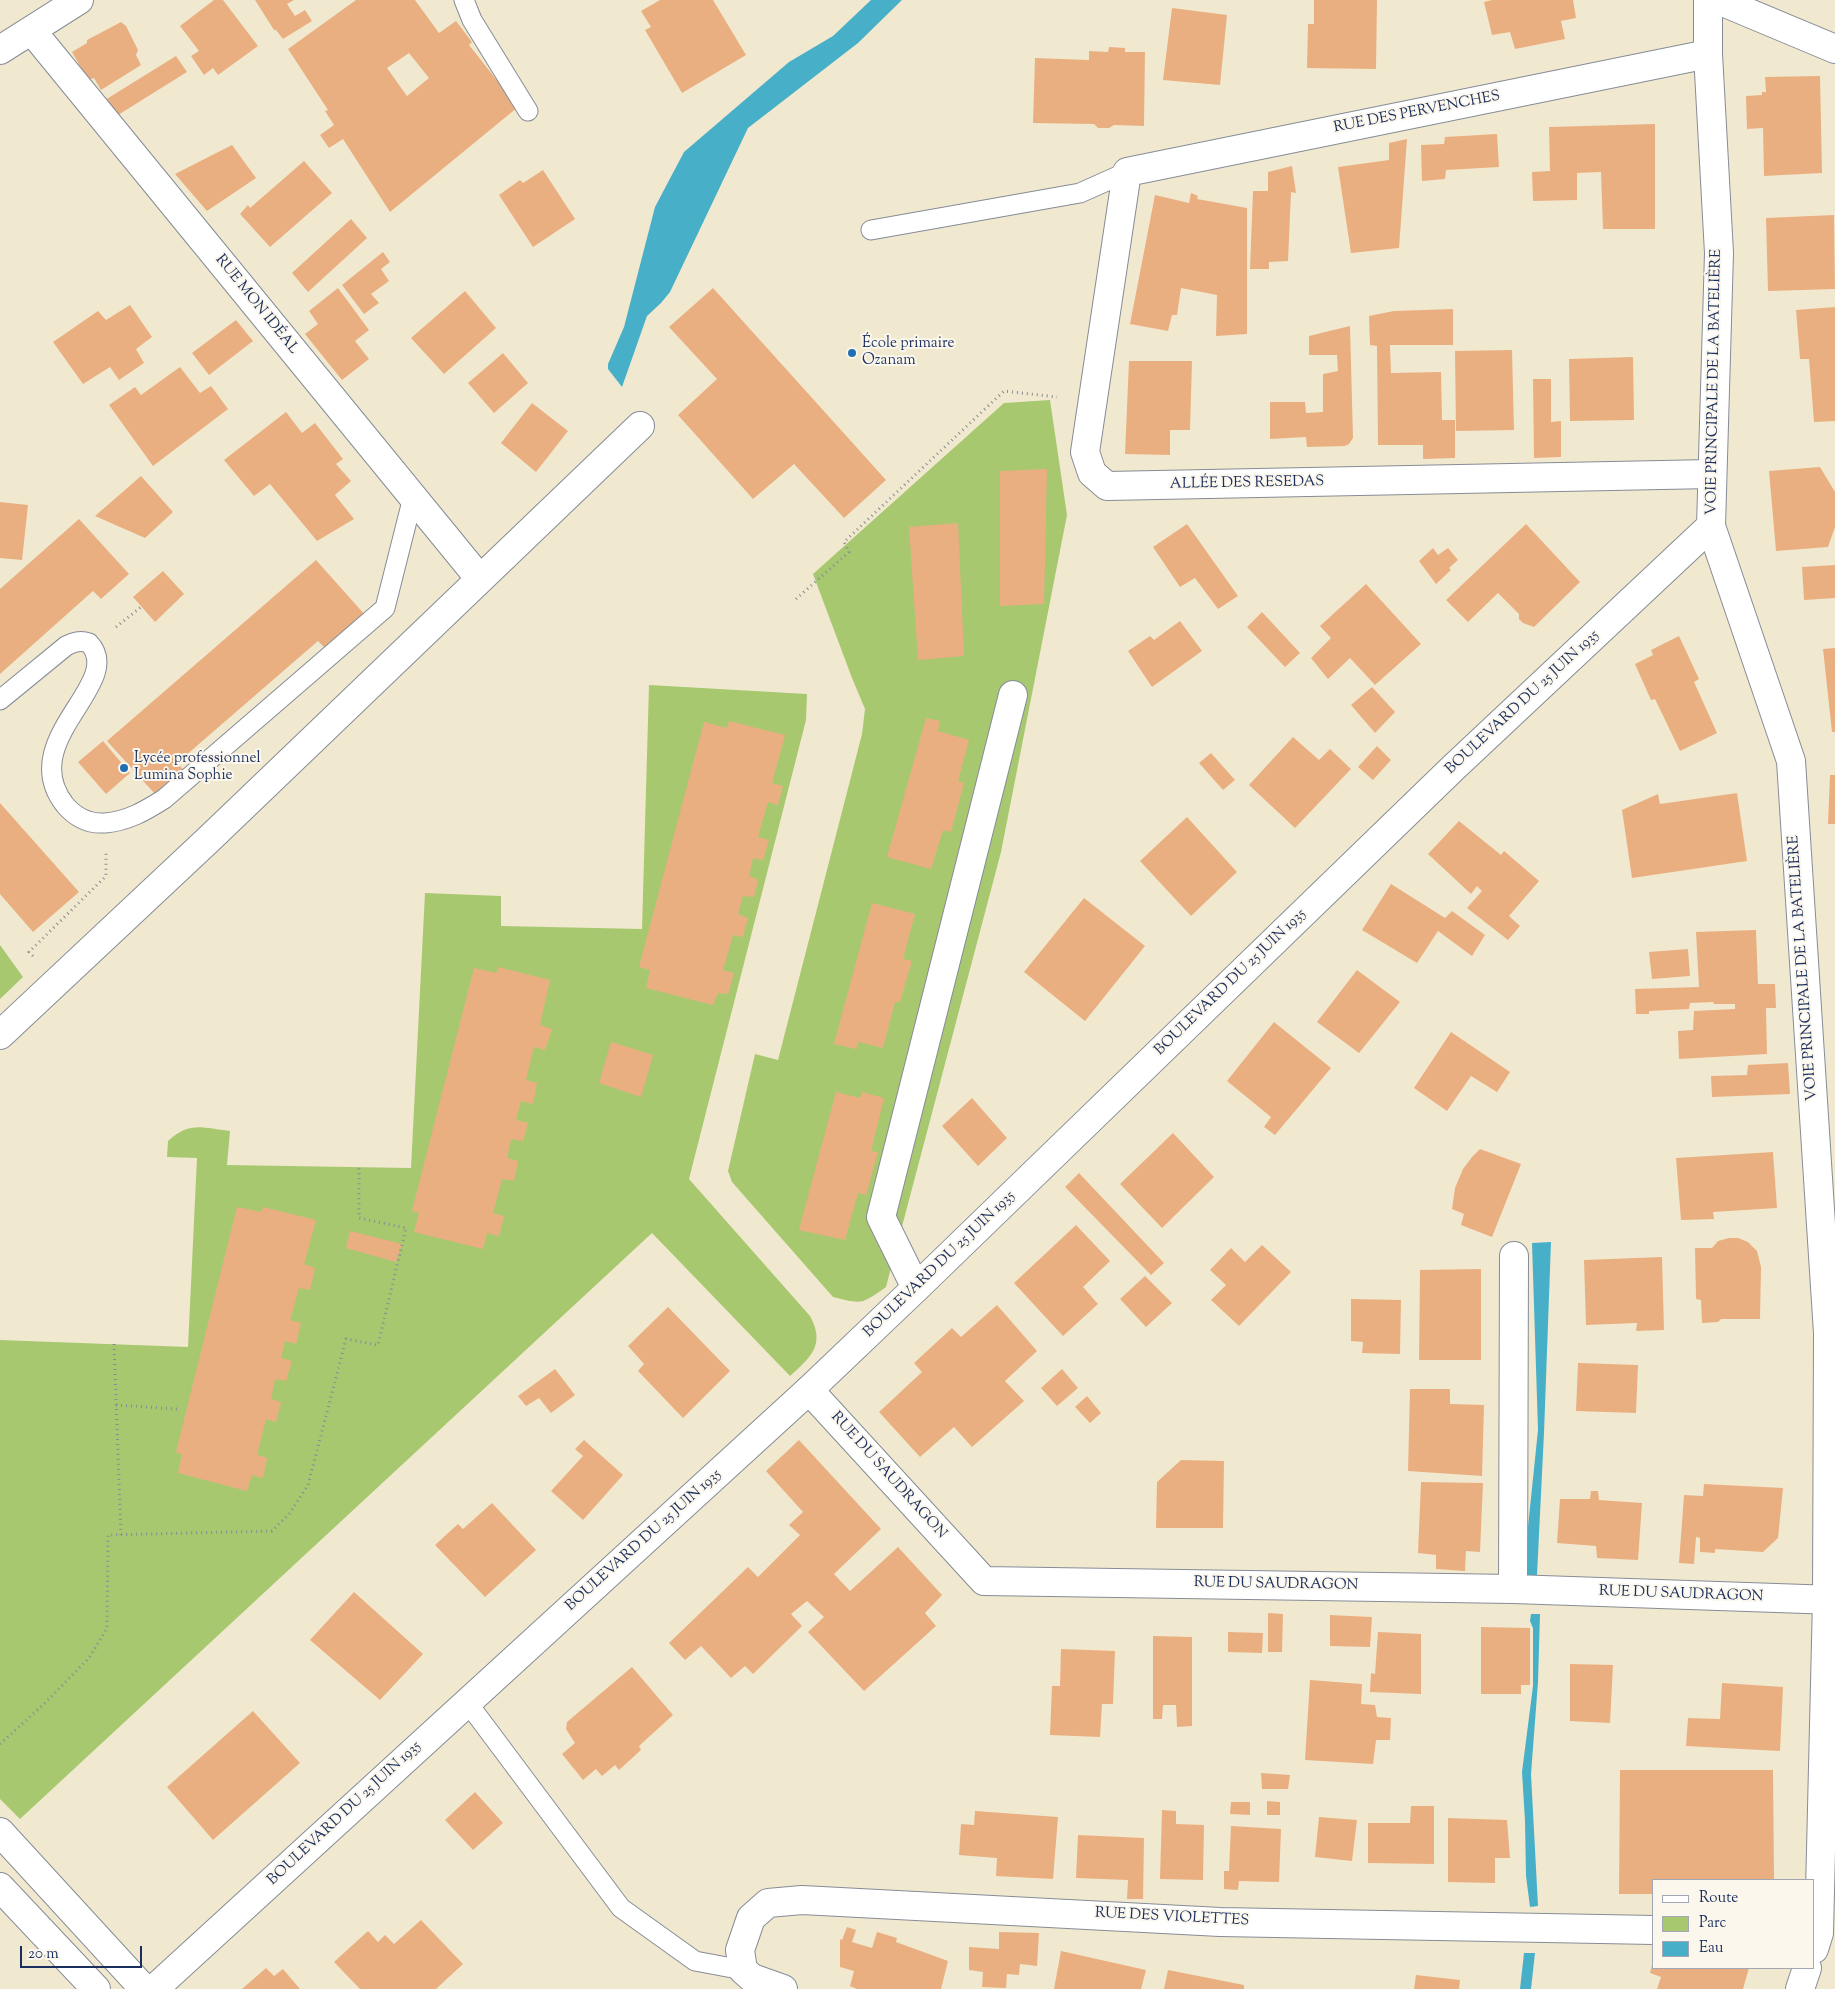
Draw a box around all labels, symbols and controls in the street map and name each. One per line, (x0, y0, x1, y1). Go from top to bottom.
street label: RUE DES PERVENCHES (1332, 88, 1502, 138)
street label: VOIE PRINCIPALE DE LA BATELIÈRE (1704, 249, 1726, 515)
street label: RUE MON IDÉAL (210, 252, 302, 358)
place label: École primaire Ozanam (862, 335, 955, 370)
marker: École primaire Ozanam (846, 347, 858, 359)
street label: ALLÉE DES RESEDAS (1170, 474, 1324, 494)
street label: BOULEVARD DU 25 JUIN 1935 (1443, 627, 1603, 779)
place label: Lycée professionnel Lumina Sophie (134, 750, 261, 785)
marker: Lycée professionnel Lumina Sophie (118, 762, 130, 774)
street label: VOIE PRINCIPALE DE LA BATELIÈRE (1786, 835, 1822, 1101)
street label: BOULEVARD DU 25 JUIN 1935 (1152, 906, 1310, 1060)
street label: BOULEVARD DU 25 JUIN 1935 (861, 1188, 1019, 1342)
street label: RUE DU SAUDRAGON (826, 1409, 950, 1543)
street label: BOULEVARD DU 25 JUIN 1935 (562, 1466, 726, 1616)
street label: RUE DU SAUDRAGON (1194, 1575, 1358, 1595)
street label: RUE DU SAUDRAGON (1598, 1583, 1764, 1607)
street label: BOULEVARD DU 25 JUIN 1935 (265, 1738, 425, 1890)
legend (1652, 1879, 1815, 1969)
text: Route (1699, 1888, 1738, 1909)
street label: RUE DES VIOLETTES (1094, 1905, 1250, 1931)
text: Parc (1699, 1913, 1726, 1934)
scale bar (22, 1936, 145, 1968)
text: Eau (1699, 1938, 1723, 1959)
text: 20 m (28, 1944, 59, 1965)

